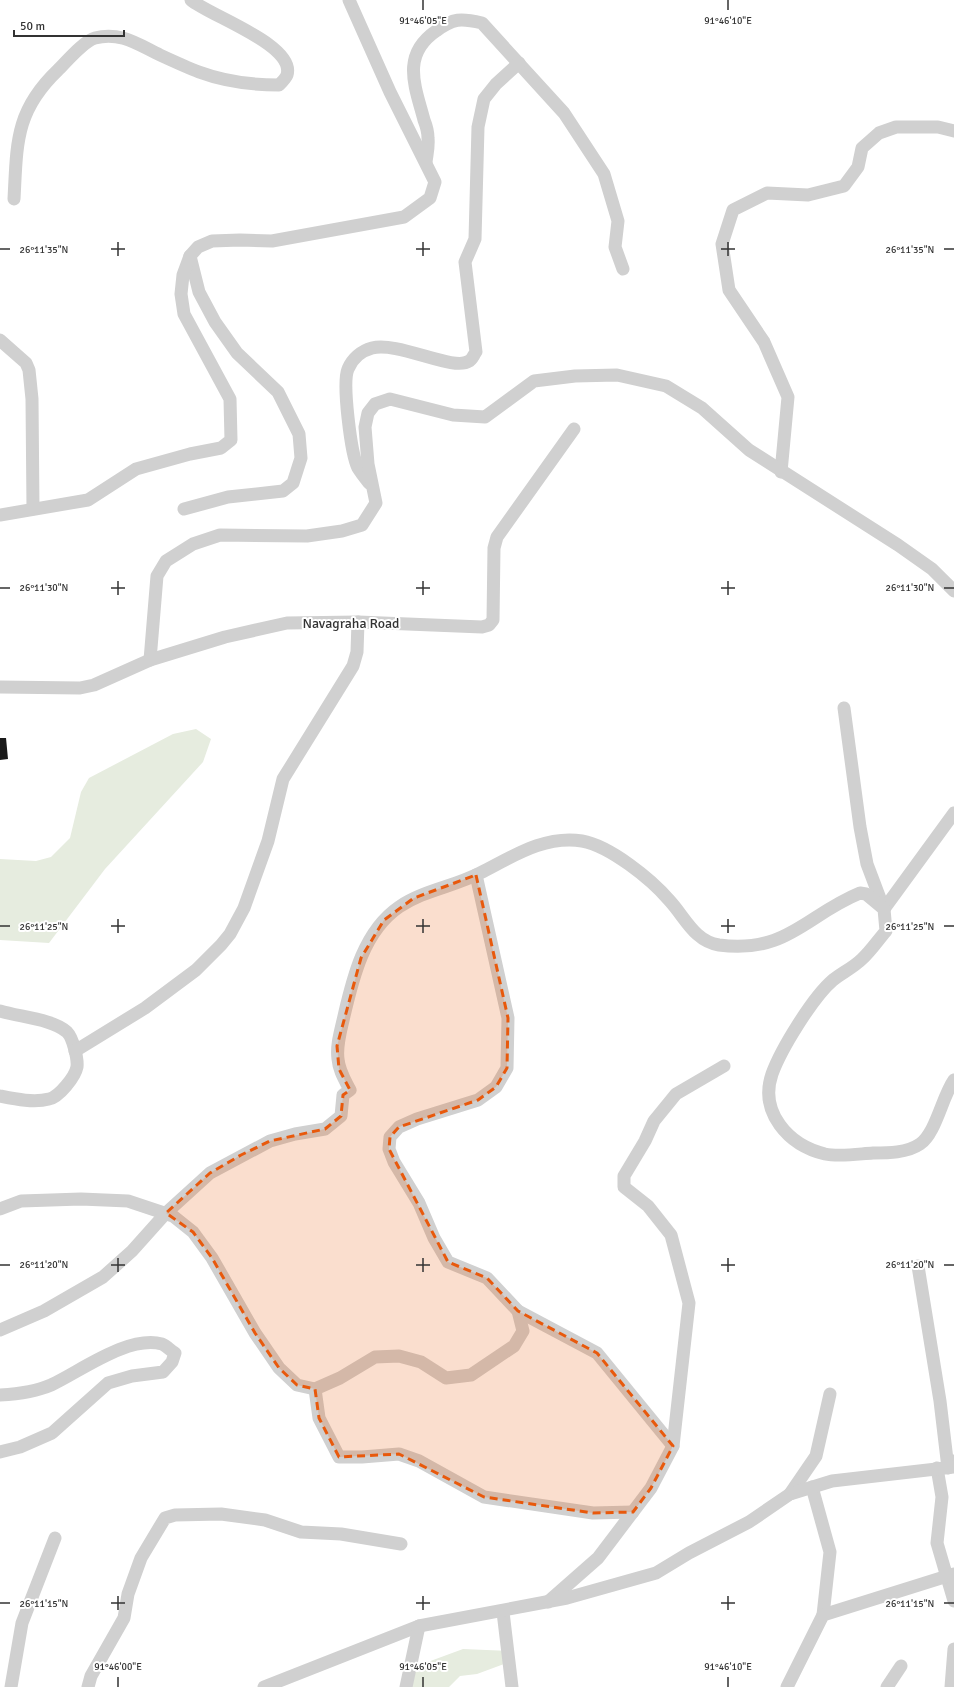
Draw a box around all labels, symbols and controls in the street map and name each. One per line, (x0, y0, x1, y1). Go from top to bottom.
scale bar (14, 12, 124, 38)
text: 91°46'05"E (399, 15, 447, 27)
text: 91°46'10"E (704, 15, 752, 27)
text: 50 m (20, 19, 45, 34)
text: 26°11'35"N (20, 244, 68, 256)
text: 26°11'35"N (886, 244, 934, 256)
text: 26°11'30"N (20, 582, 68, 594)
text: 26°11'30"N (886, 582, 934, 594)
street label: Navagraha Road (302, 615, 400, 632)
text: 26°11'25"N (20, 921, 68, 933)
text: 26°11'25"N (886, 921, 934, 933)
text: 26°11'20"N (20, 1259, 68, 1271)
text: 26°11'20"N (886, 1259, 934, 1271)
text: 26°11'15"N (20, 1598, 68, 1610)
text: 26°11'15"N (886, 1598, 934, 1610)
text: 91°46'00"E (94, 1661, 142, 1673)
text: 91°46'05"E (399, 1661, 447, 1673)
text: 91°46'10"E (704, 1661, 752, 1673)

